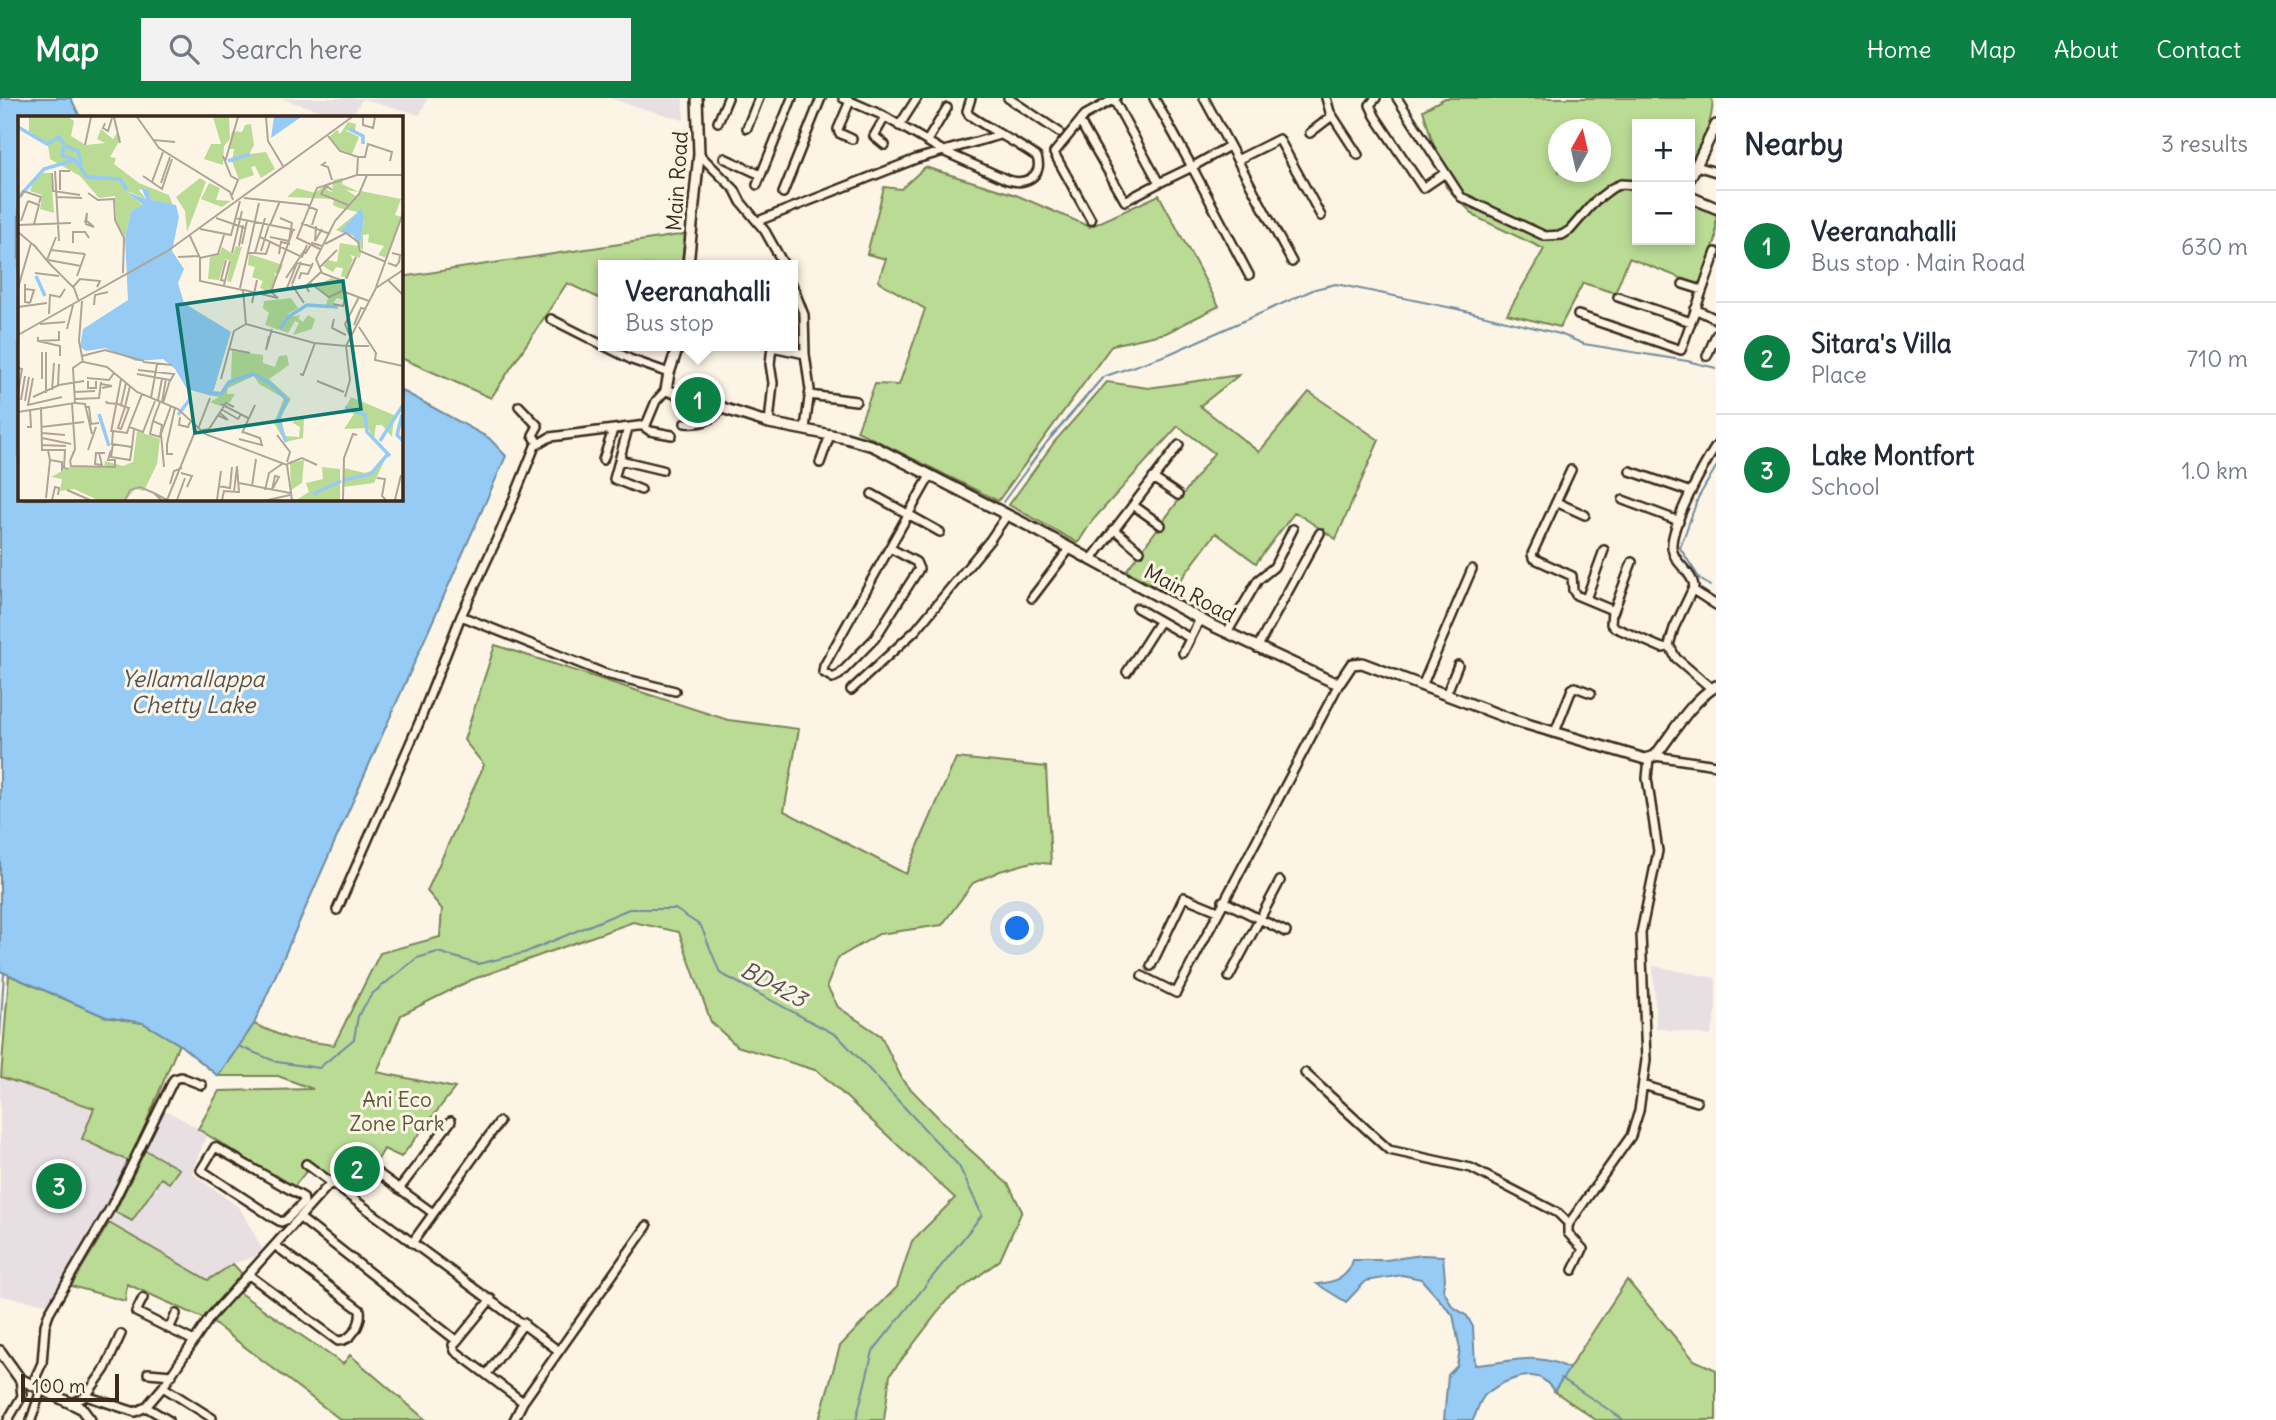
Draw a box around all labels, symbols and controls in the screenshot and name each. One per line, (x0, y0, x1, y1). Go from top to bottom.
search box (141, 18, 631, 81)
text: Map (35, 28, 99, 70)
icon: search (165, 30, 203, 68)
text: Search here (221, 33, 362, 66)
text: Home (1867, 34, 1931, 64)
text: Map (1969, 34, 2016, 64)
text: About (2054, 34, 2118, 64)
text: Contact (2156, 34, 2241, 64)
inset map (18, 116, 402, 500)
north arrow (1548, 119, 1611, 182)
map controls (1632, 119, 1695, 245)
button: + (1632, 119, 1695, 182)
text: Nearby (1744, 125, 1844, 163)
text: 3 results (2161, 129, 2248, 158)
street label: Main Road (660, 130, 694, 232)
button: − (1632, 182, 1695, 245)
text: Veeranahalli (1811, 215, 1957, 248)
text: 1 (1762, 232, 1772, 261)
text: 630 m (2181, 232, 2248, 261)
text: Bus stop · Main Road (1811, 248, 2025, 277)
popup (598, 260, 798, 351)
text: Veeranahalli (625, 275, 771, 308)
text: Bus stop (625, 308, 714, 337)
text: Sitara's Villa (1811, 327, 1952, 360)
text: 2 (1761, 344, 1773, 373)
text: 710 m (2187, 344, 2248, 373)
text: Place (1811, 360, 1867, 389)
pin: 1 (675, 374, 721, 426)
text: Lake Montfort (1811, 439, 1974, 472)
text: 3 (1760, 456, 1774, 485)
text: 1.0 km (2182, 456, 2248, 485)
text: School (1811, 472, 1880, 501)
street label: Main Road (1140, 558, 1240, 628)
water label: Yellamallappa Chetty Lake (122, 664, 266, 719)
your location (1000, 911, 1034, 945)
water label: BD423 (736, 955, 814, 1015)
park label: Ani Eco Zone Park (349, 1086, 445, 1137)
pin: 2 (334, 1143, 380, 1195)
pin: 3 (36, 1160, 82, 1212)
scale bar (21, 1371, 119, 1403)
text: 100 m (32, 1374, 86, 1398)

